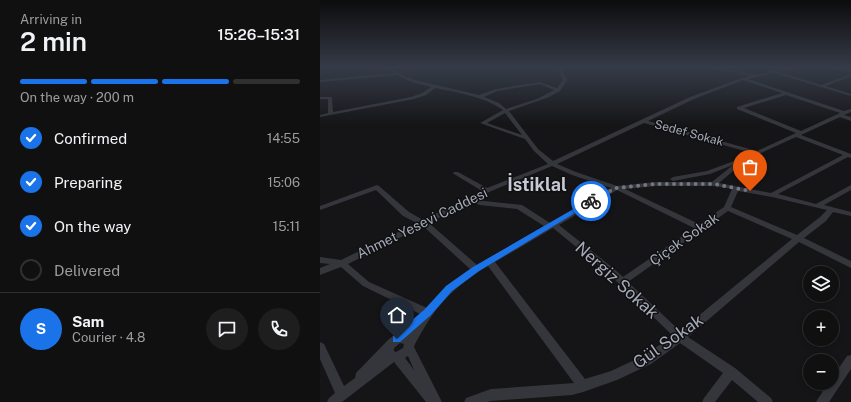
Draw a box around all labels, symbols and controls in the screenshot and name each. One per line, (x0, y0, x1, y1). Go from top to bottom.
text: Arriving in (20, 12, 82, 27)
text: 2 min (20, 26, 87, 57)
text: 15:26–15:31 (217, 26, 300, 43)
text: On the way · 200 m (20, 90, 134, 105)
street label: Sedef Sokak (653, 117, 725, 149)
icon: check (20, 127, 42, 149)
text: Confirmed (54, 130, 127, 147)
text: 14:55 (267, 131, 300, 146)
pin (733, 150, 767, 191)
icon: bag (739, 156, 761, 178)
icon: check (20, 171, 42, 193)
district label: İstiklal (507, 173, 567, 195)
text: Preparing (54, 174, 123, 191)
text: 15:06 (267, 175, 300, 190)
courier (571, 181, 611, 221)
street label: Ahmet Yesevi Caddesi (354, 184, 490, 262)
icon: bike (580, 190, 602, 212)
street label: Çiçek Sokak (646, 209, 722, 269)
icon: check (20, 215, 42, 237)
text: On the way (54, 218, 131, 235)
text: 15:11 (273, 219, 300, 234)
street label: Nergiz Sokak (571, 237, 663, 323)
text: Delivered (54, 262, 120, 279)
map controls (803, 266, 839, 390)
button: layers (803, 266, 839, 302)
pin (380, 298, 414, 339)
icon: home (386, 304, 408, 326)
button: chat (206, 308, 248, 350)
button: phone (258, 308, 300, 350)
street label: Gül Sokak (629, 309, 707, 372)
button: + (803, 310, 839, 346)
text: Sam (72, 313, 104, 330)
text: S (36, 320, 46, 337)
text: Courier · 4.8 (72, 330, 145, 345)
button: − (803, 354, 839, 390)

